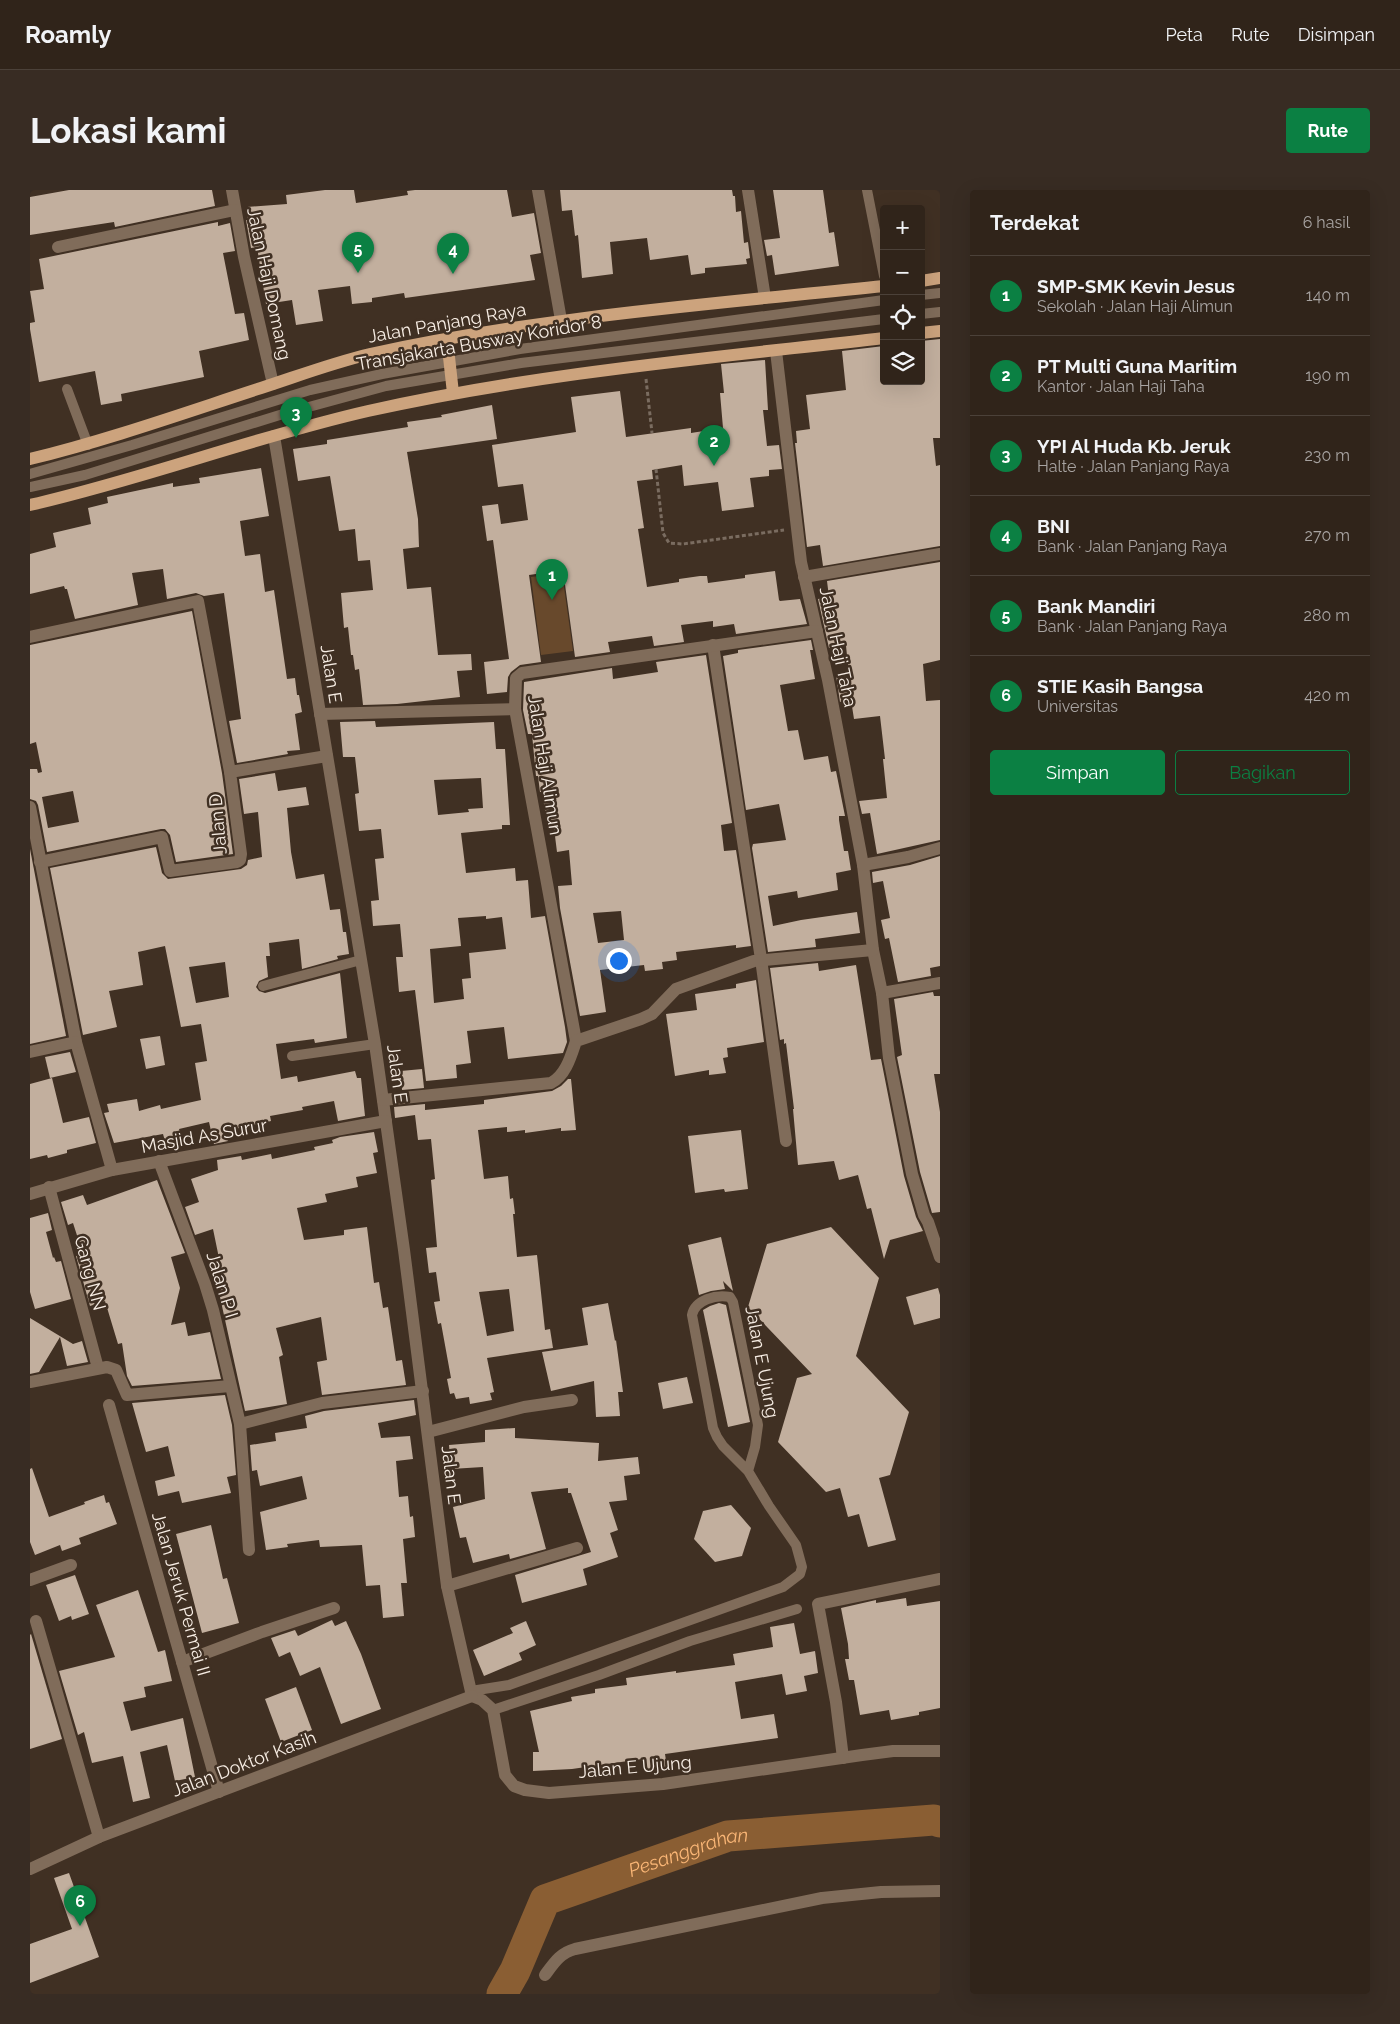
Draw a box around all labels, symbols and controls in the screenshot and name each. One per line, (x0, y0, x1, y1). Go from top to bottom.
text: Roamly (25, 20, 111, 49)
text: Peta (1166, 24, 1203, 45)
text: Rute (1231, 24, 1270, 45)
text: Disimpan (1298, 24, 1375, 45)
button: Rute (1286, 108, 1370, 153)
text: Lokasi kami (30, 110, 227, 151)
map controls (880, 205, 925, 385)
button: + (880, 205, 925, 250)
street label: Jalan Haji Domang (243, 206, 296, 362)
text: Terdekat (990, 210, 1079, 235)
text: 6 hasil (1303, 213, 1350, 232)
pin: 5 (342, 232, 374, 273)
pin: 4 (437, 233, 469, 274)
button: − (880, 250, 925, 295)
text: SMP-SMK Kevin Jesus (1037, 275, 1235, 297)
text: 1 (1002, 286, 1010, 305)
text: 140 m (1306, 286, 1350, 305)
button: locate (880, 295, 925, 340)
text: Sekolah · Jalan Haji Alimun (1037, 297, 1233, 316)
street label: Jalan Panjang Raya (366, 298, 528, 347)
street label: Transjakarta Busway Koridor 8 (355, 311, 603, 374)
button: layers (880, 340, 925, 385)
text: PT Multi Guna Maritim (1037, 355, 1237, 377)
text: 2 (1001, 366, 1011, 385)
text: 190 m (1305, 366, 1350, 385)
text: Kantor · Jalan Haji Taha (1037, 377, 1205, 396)
pin: 3 (280, 397, 312, 438)
pin: 2 (698, 425, 730, 466)
text: YPI Al Huda Kb. Jeruk (1037, 435, 1231, 457)
text: 3 (1002, 446, 1010, 465)
text: 230 m (1305, 446, 1350, 465)
text: Halte · Jalan Panjang Raya (1037, 457, 1229, 476)
text: BNI (1037, 515, 1070, 537)
text: 4 (1001, 526, 1011, 545)
text: 270 m (1305, 526, 1350, 545)
text: Bank · Jalan Panjang Raya (1037, 537, 1227, 556)
pin: 1 (536, 559, 568, 600)
street label: Jalan Haji Taha (815, 585, 861, 709)
text: Bank Mandiri (1037, 595, 1155, 617)
text: 5 (1002, 606, 1010, 625)
text: 280 m (1304, 606, 1350, 625)
text: Bank · Jalan Panjang Raya (1037, 617, 1227, 636)
street label: Jalan E (317, 643, 346, 705)
text: STIE Kasih Bangsa (1037, 675, 1203, 697)
text: 6 (1001, 686, 1011, 705)
text: 420 m (1304, 686, 1350, 705)
street label: Jalan Haji Alimun (524, 693, 567, 837)
text: Universitas (1037, 697, 1118, 716)
button: Simpan (990, 750, 1165, 795)
button: Bagikan (1175, 750, 1350, 795)
street label: Jalan D (204, 793, 231, 855)
your location (606, 948, 632, 974)
street label: Jalan E (383, 1043, 412, 1105)
street label: Masjid As Surur (139, 1114, 269, 1157)
street label: Gang NN (70, 1233, 111, 1313)
street label: Jalan P I (203, 1249, 242, 1320)
street label: Jalan E Ujung (741, 1304, 784, 1420)
street label: Jalan E (437, 1444, 466, 1506)
street label: Jalan Jeruk Permai II (148, 1509, 215, 1678)
street label: Jalan Doktor Kasih (169, 1726, 319, 1801)
street label: Jalan E Ujung (577, 1751, 692, 1782)
water label: Pesanggrahan (625, 1823, 749, 1881)
pin: 6 (64, 1885, 96, 1926)

